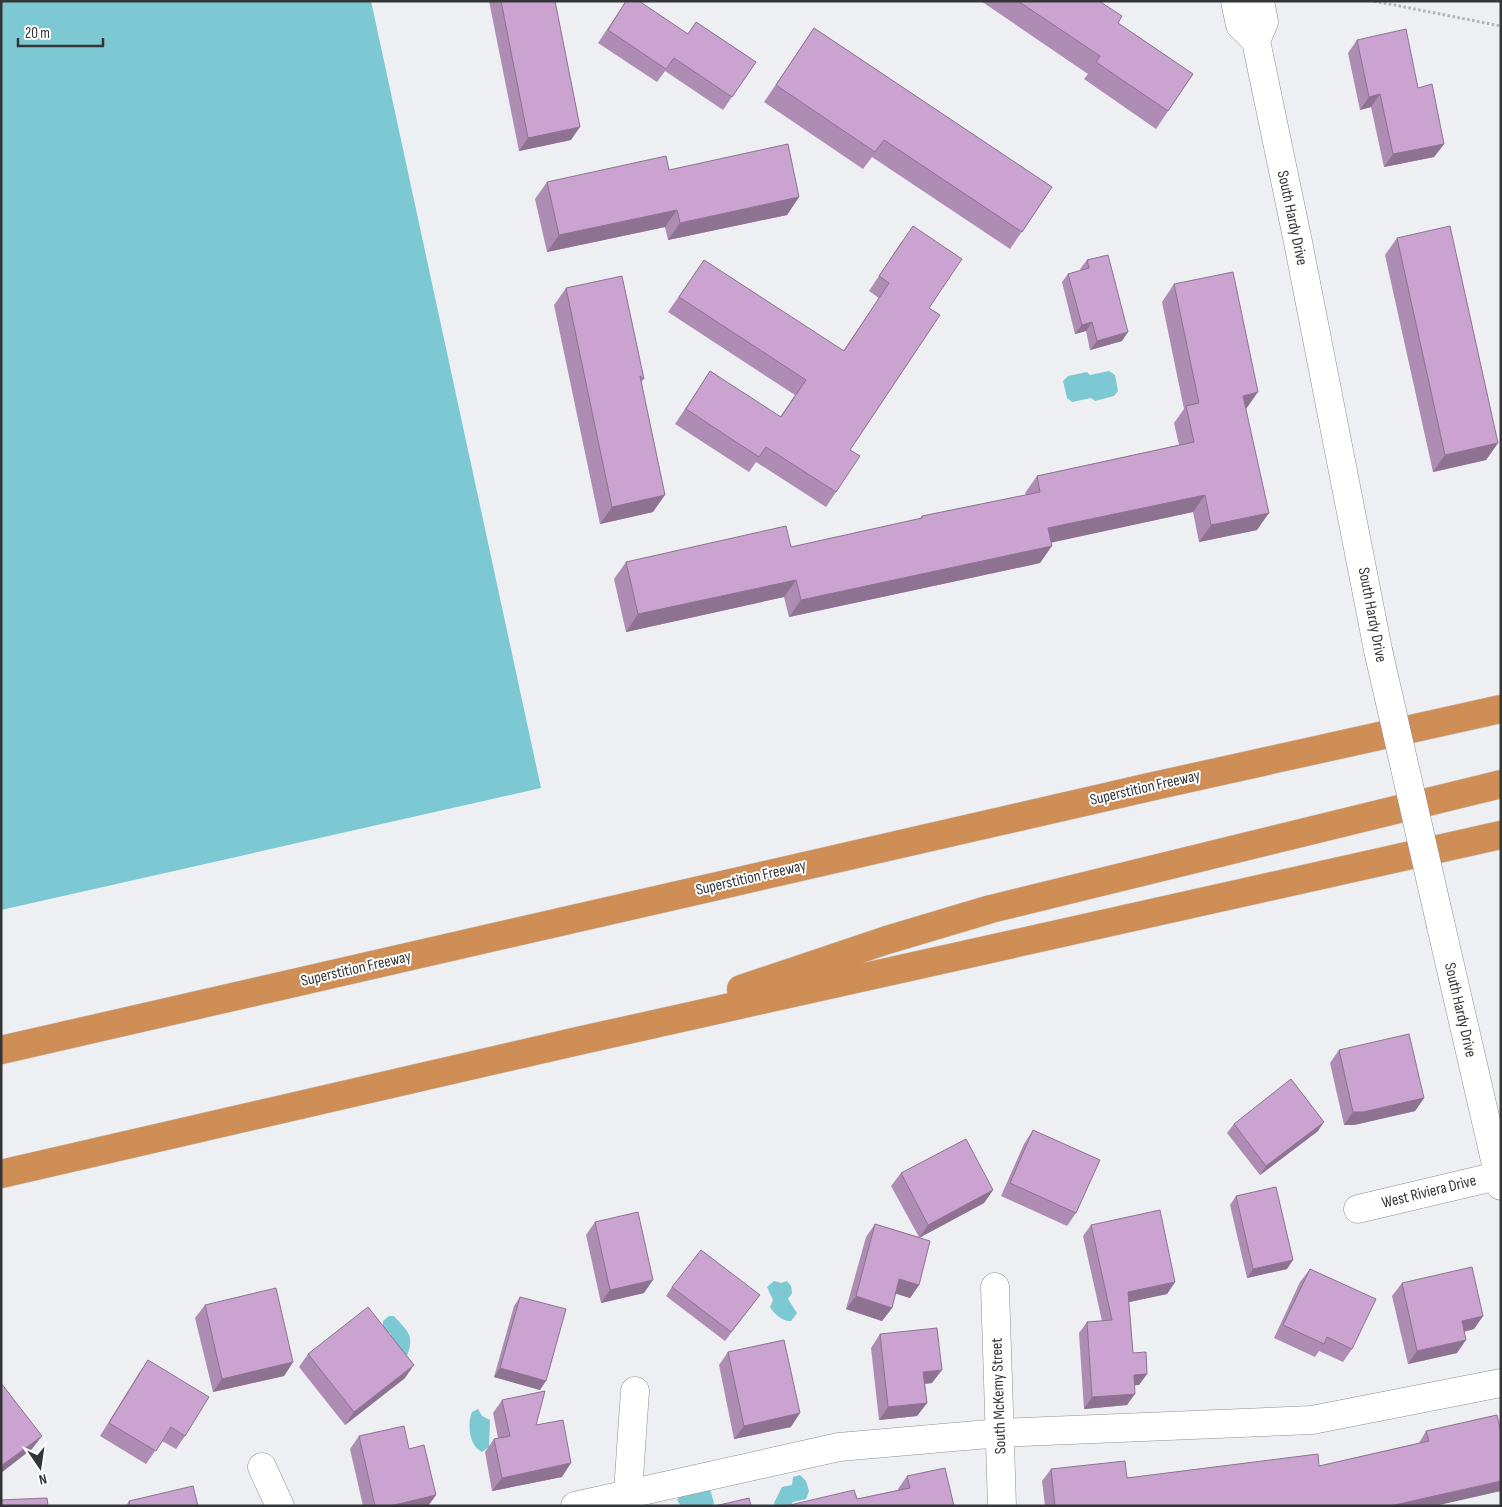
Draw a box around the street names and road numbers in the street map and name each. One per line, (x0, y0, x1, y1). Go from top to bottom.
street label: South Hardy Drive (1273, 169, 1311, 267)
street label: South Hardy Drive (1353, 566, 1391, 664)
street label: Superstition Freeway (1088, 766, 1202, 810)
street label: Superstition Freeway (694, 856, 808, 900)
street label: Superstition Freeway (299, 947, 413, 991)
street label: South Hardy Drive (1440, 961, 1480, 1059)
street label: West Riviera Drive (1380, 1171, 1478, 1213)
street label: South McKemy Street (987, 1337, 1011, 1455)

